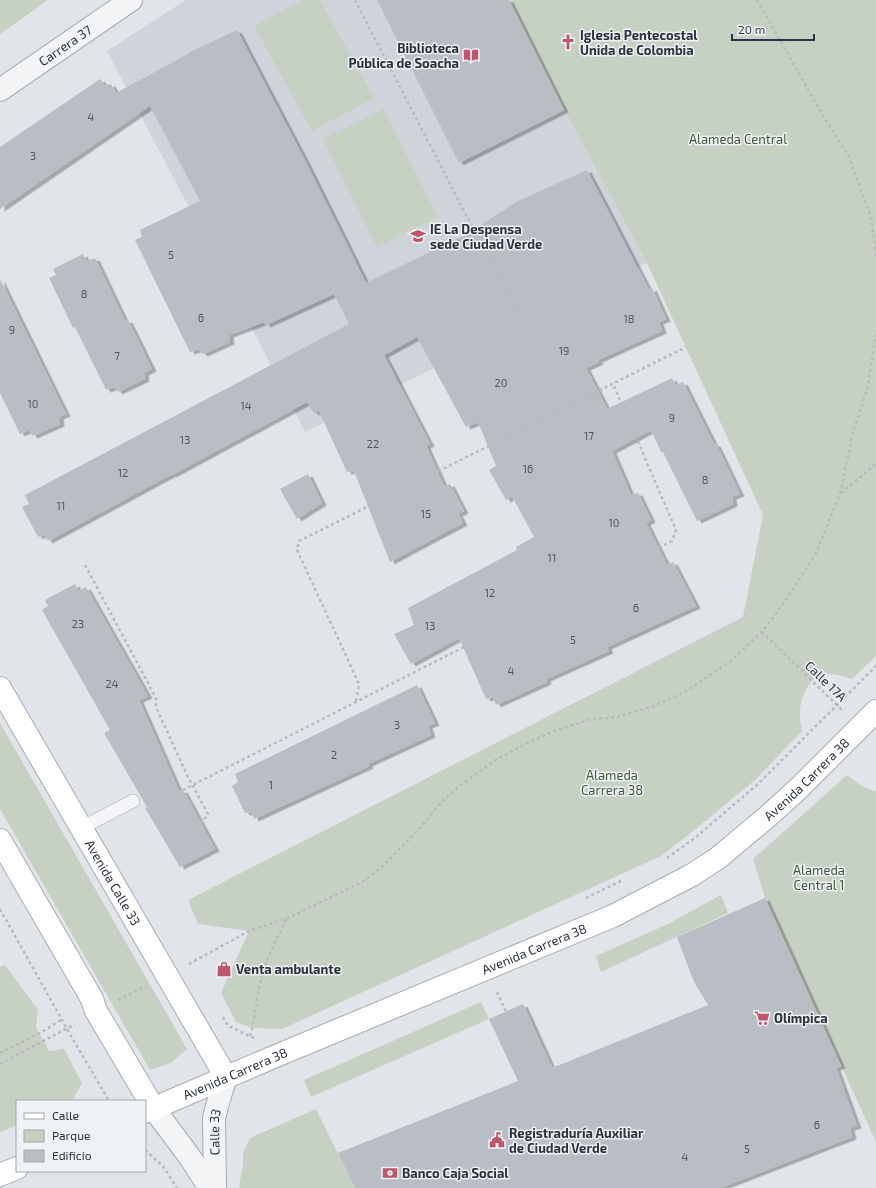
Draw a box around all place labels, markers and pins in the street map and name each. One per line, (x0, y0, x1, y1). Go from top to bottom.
place label: Iglesia Pentecostal Unida de Colombia (580, 27, 698, 58)
church icon: Iglesia Pentecostal Unida de Colombia (559, 33, 577, 51)
place label: Biblioteca Pública de Soacha (348, 40, 459, 71)
library icon: Biblioteca Pública de Soacha (462, 46, 480, 64)
place label: IE La Despensa sede Ciudad Verde (430, 221, 542, 252)
school or university icon: IE La Despensa sede Ciudad Verde (409, 227, 427, 245)
shop icon: Venta ambulante (215, 960, 233, 978)
place label: Venta ambulante (236, 961, 341, 977)
supermarket icon: Olímpica (753, 1009, 771, 1027)
place label: Olímpica (774, 1010, 828, 1026)
place label: Registraduría Auxiliar de Ciudad Verde (509, 1125, 644, 1156)
public building icon: Registraduría Auxiliar de Ciudad Verde (488, 1131, 506, 1149)
bank icon: Banco Caja Social (381, 1164, 399, 1182)
place label: Banco Caja Social (402, 1165, 509, 1181)

